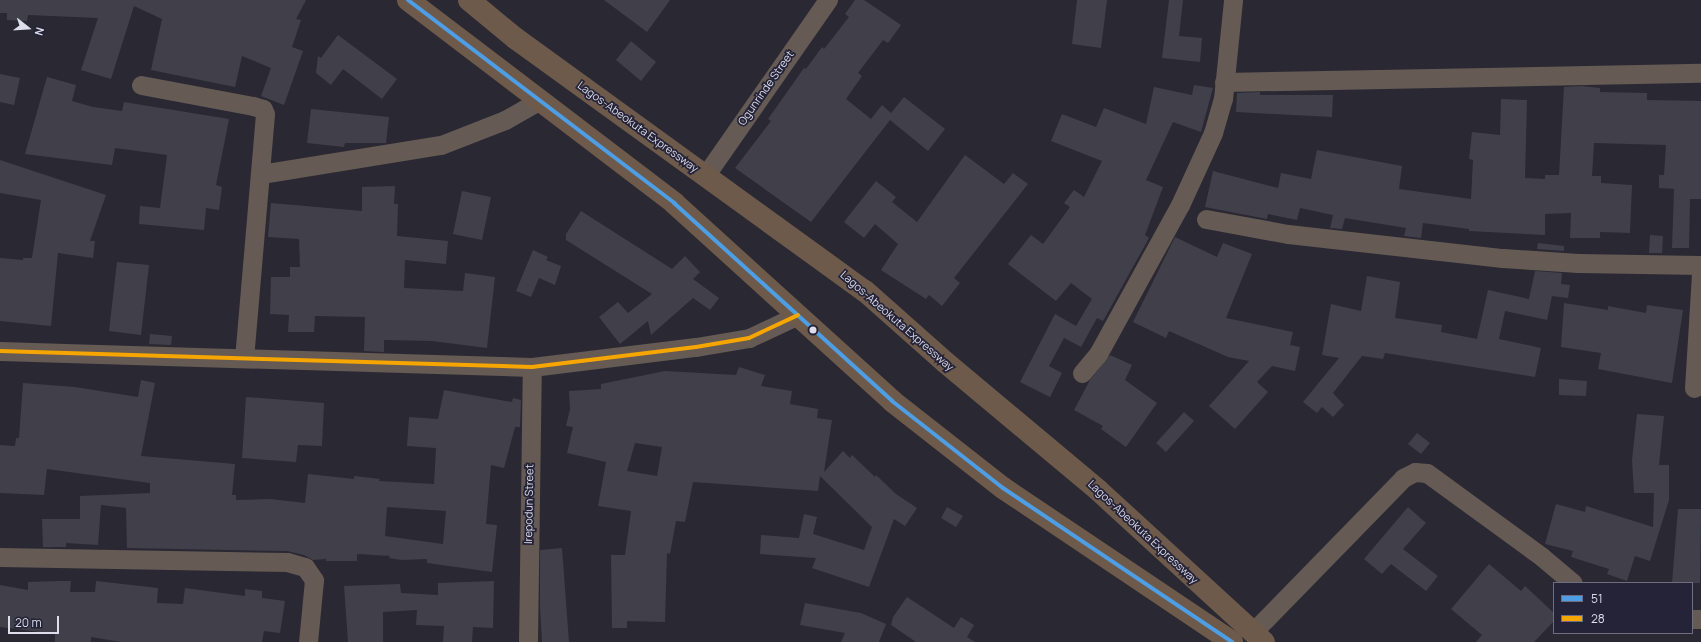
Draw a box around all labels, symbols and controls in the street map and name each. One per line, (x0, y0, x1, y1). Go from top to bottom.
north arrow (8, 8, 48, 48)
text: N (32, 26, 48, 38)
street label: Ogunrinde Street (735, 48, 797, 128)
street label: Lagos-Abeokuta Expressway (575, 79, 701, 175)
street label: Lagos-Abeokuta Expressway (838, 268, 956, 374)
unlabelled marker (808, 325, 818, 335)
street label: Irepodun Street (522, 464, 536, 544)
street label: Lagos-Abeokuta Expressway (1085, 477, 1201, 587)
legend (1553, 582, 1693, 634)
text: 51 (1591, 590, 1603, 607)
scale bar (10, 608, 61, 634)
text: 28 (1591, 610, 1605, 627)
text: 20 m (15, 614, 42, 631)

